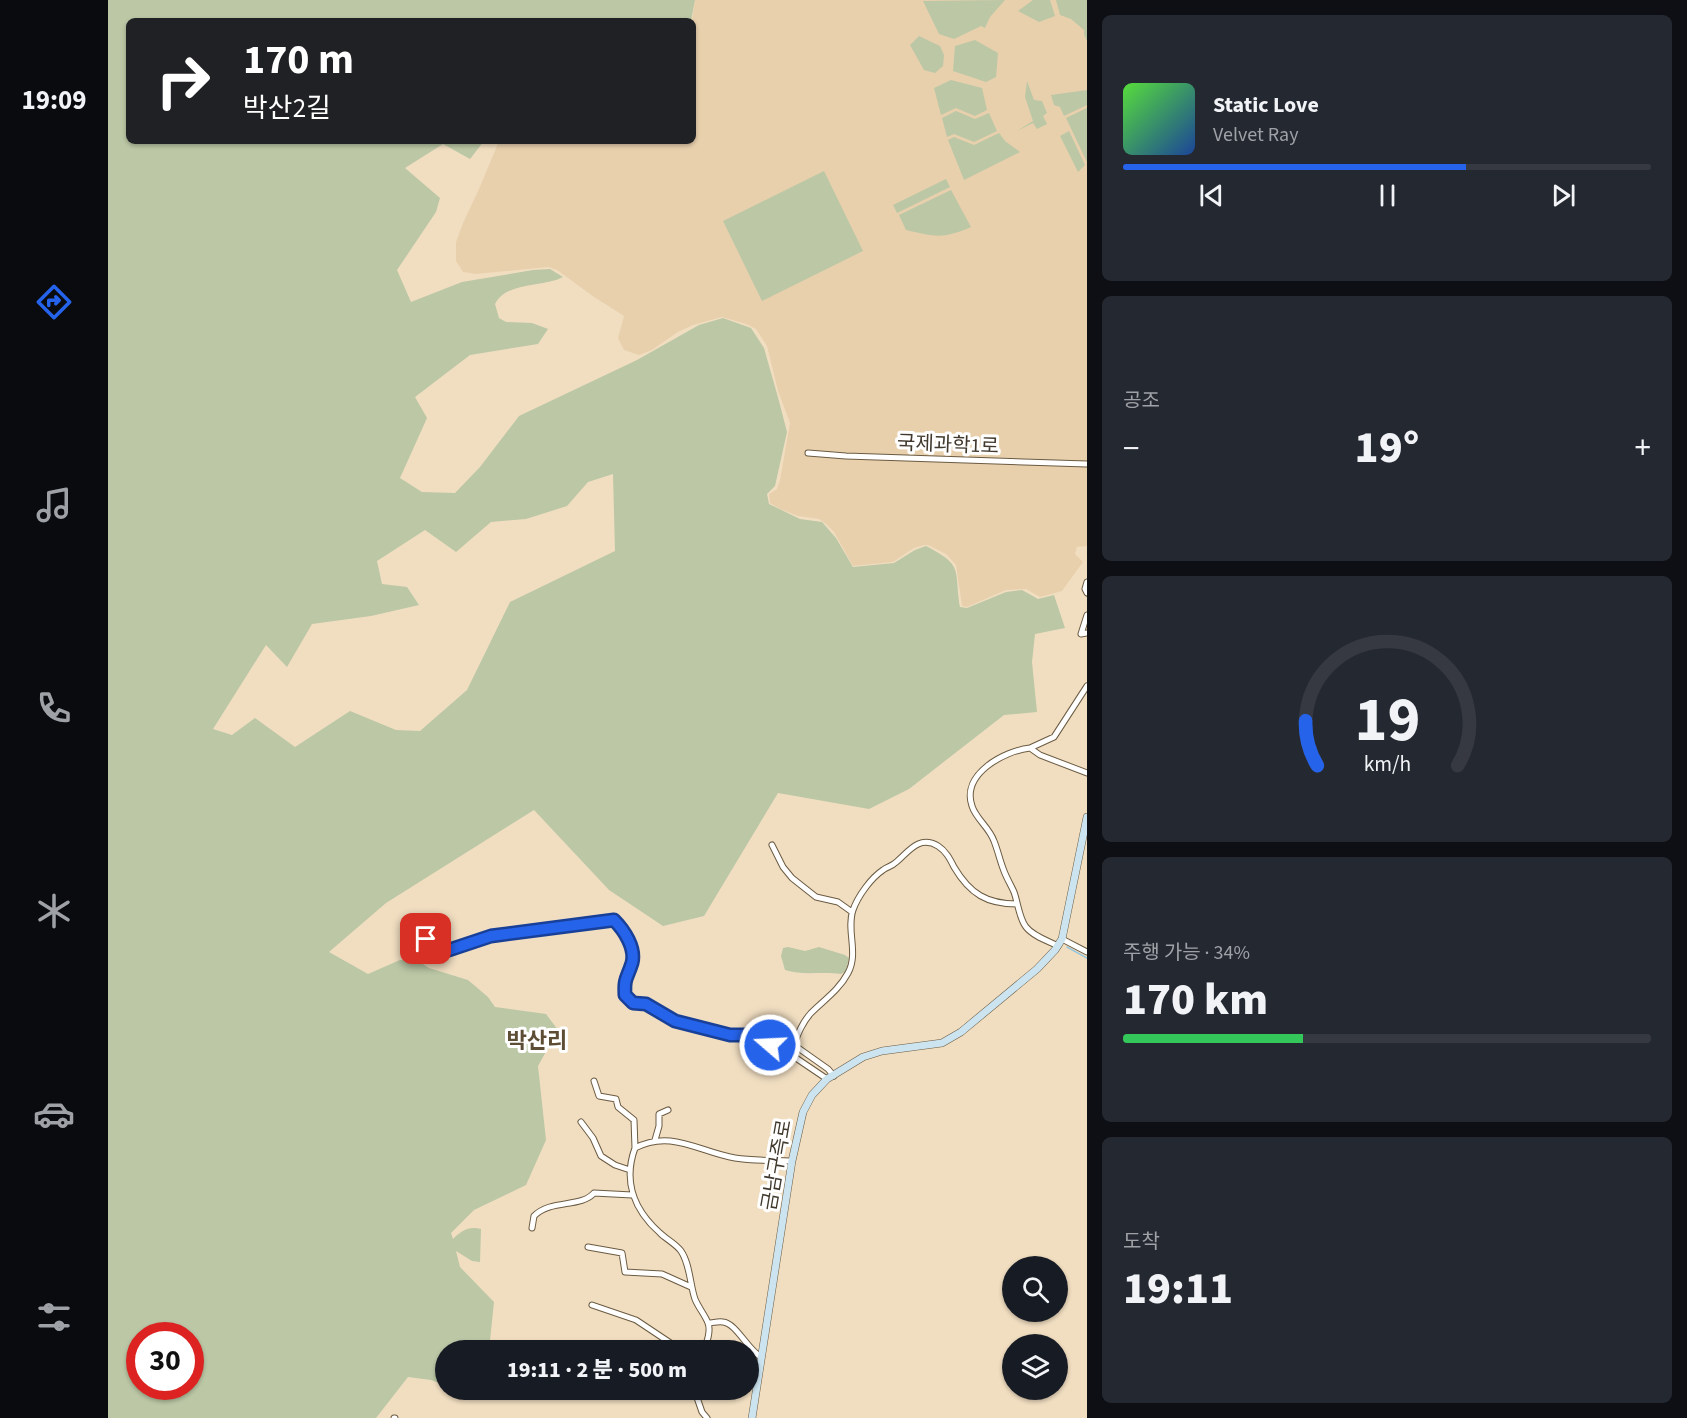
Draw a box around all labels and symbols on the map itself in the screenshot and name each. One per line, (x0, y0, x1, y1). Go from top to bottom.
street label: 국제과학1로 (897, 429, 999, 461)
pin (400, 913, 451, 964)
position arrow (738, 1013, 802, 1077)
district label: 박산리 (507, 1025, 567, 1057)
street label: 금남구즉로 (755, 1117, 799, 1213)
speed limit sign: 30 (126, 1322, 204, 1400)

